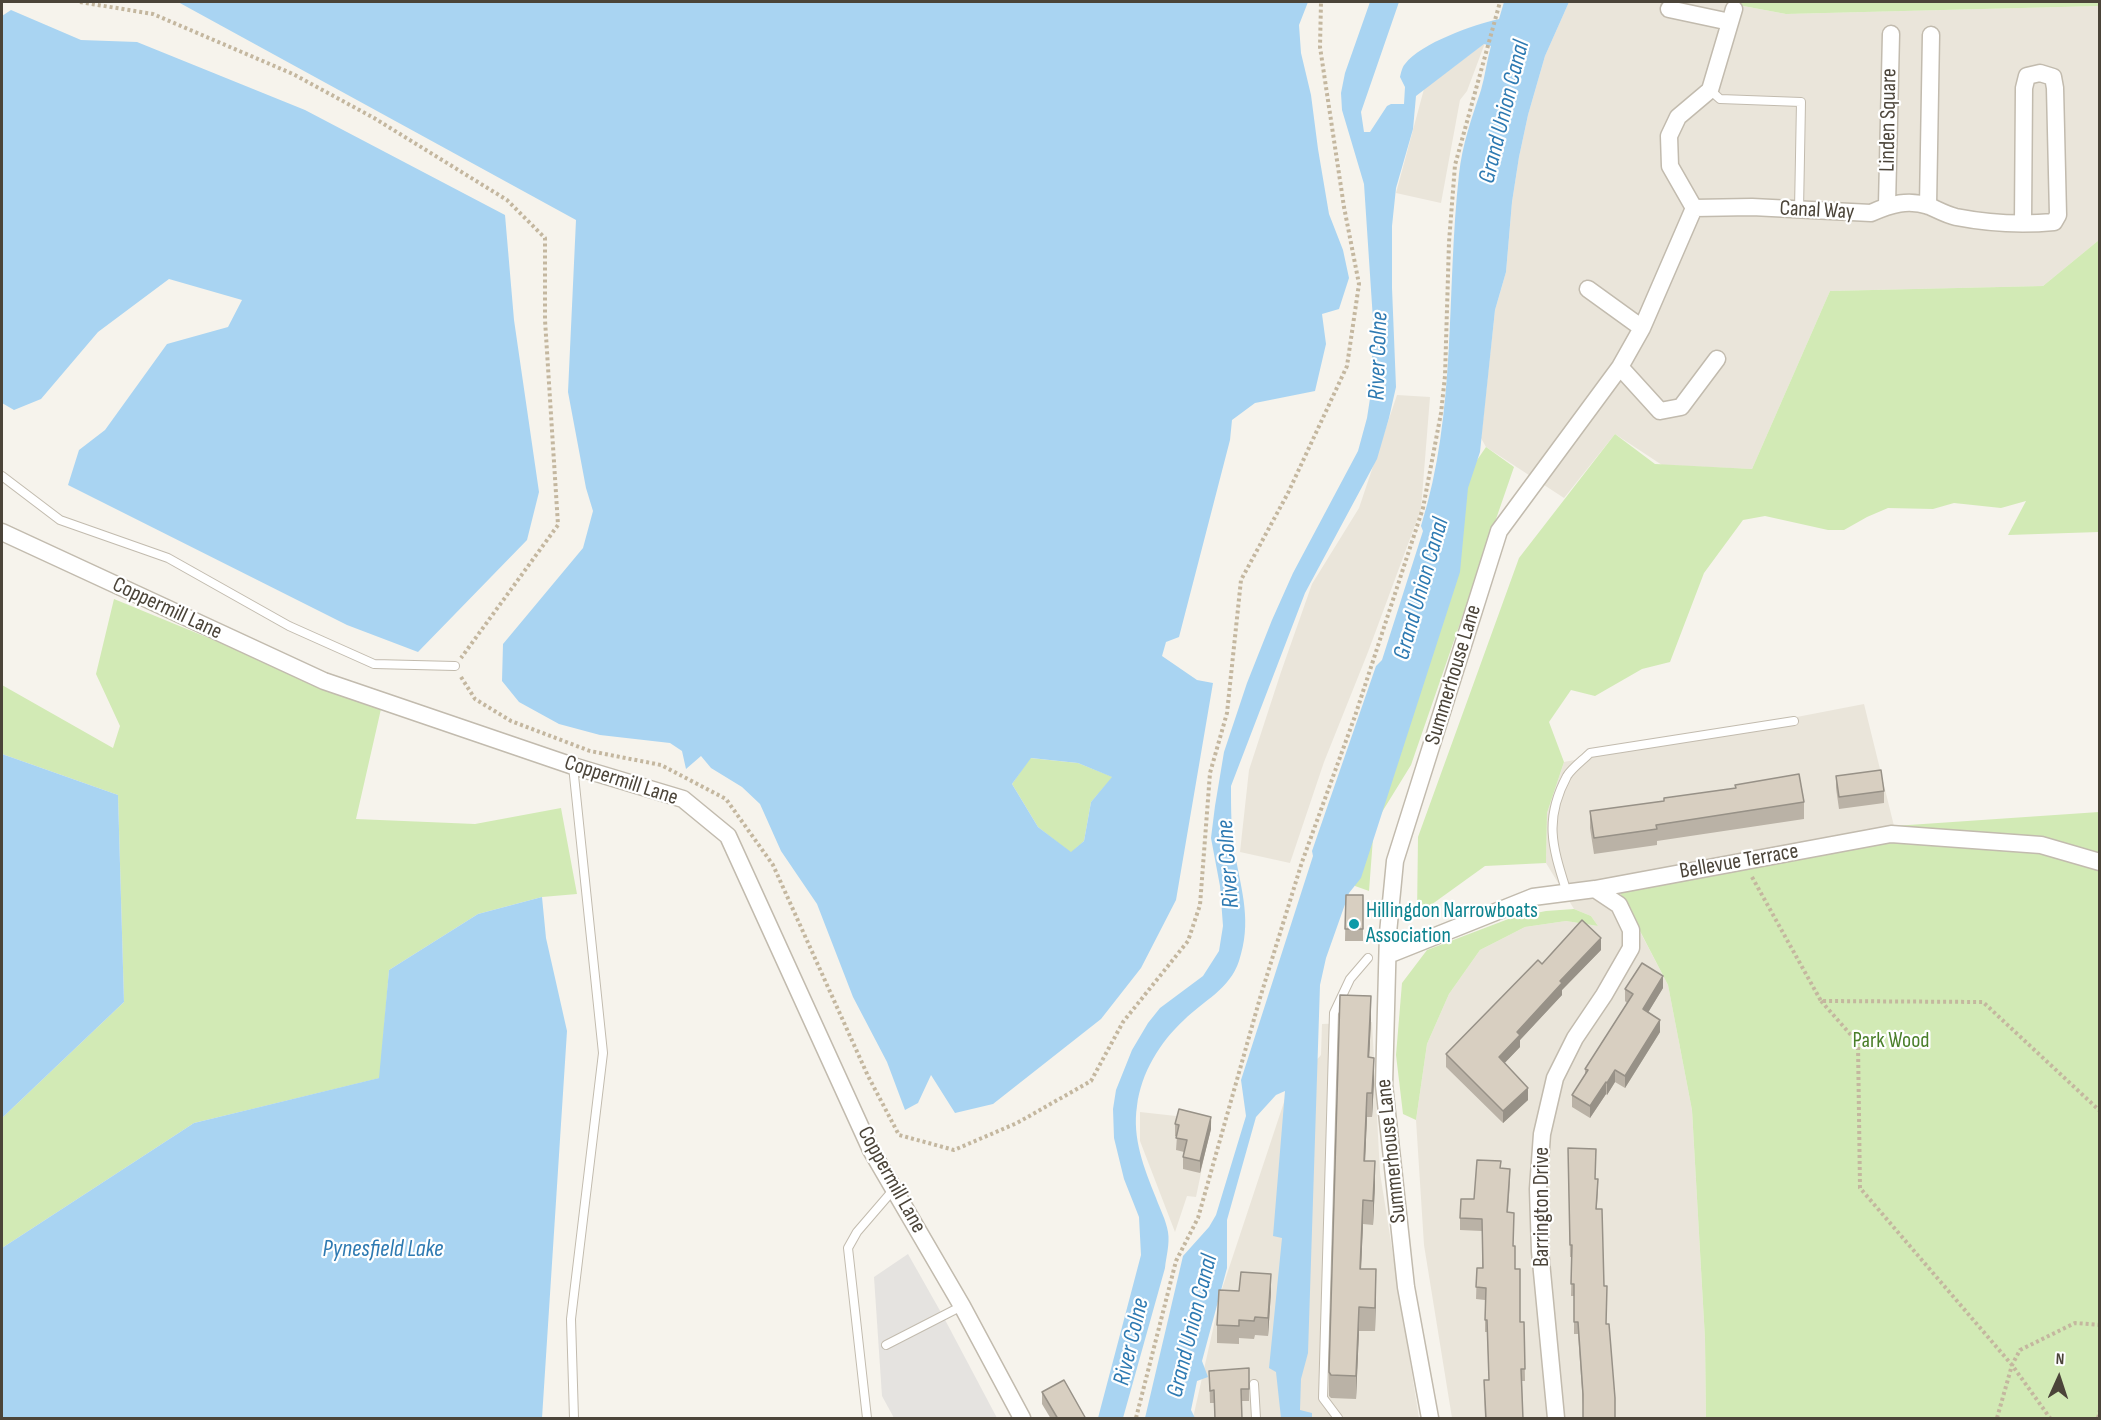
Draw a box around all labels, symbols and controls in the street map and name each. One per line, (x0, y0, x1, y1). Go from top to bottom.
water label: Grand Union Canal (1473, 38, 1537, 186)
street label: Linden Square (1875, 68, 1903, 172)
street label: Canal Way (1779, 196, 1855, 226)
water label: River Colne (1363, 311, 1395, 401)
water label: Grand Union Canal (1388, 515, 1456, 663)
street label: Coppermill Lane (108, 572, 226, 646)
street label: Summerhouse Lane (1420, 602, 1488, 748)
street label: Coppermill Lane (561, 750, 681, 812)
water label: River Colne (1212, 819, 1246, 909)
street label: Bellevue Terrace (1678, 839, 1800, 885)
place label: Hillingdon Narrowboats Association (1366, 898, 1538, 950)
marker: Hillingdon Narrowboats Association (1347, 917, 1361, 931)
park label: Park Wood (1852, 1028, 1930, 1054)
street label: Summerhouse Lane (1371, 1078, 1413, 1224)
street label: Coppermill Lane (851, 1122, 931, 1238)
street label: Barrington Drive (1529, 1147, 1555, 1267)
water label: Pynesfield Lake (323, 1236, 443, 1264)
water label: Grand Union Canal (1161, 1252, 1225, 1400)
water label: River Colne (1108, 1296, 1156, 1388)
north arrow (2029, 1348, 2089, 1408)
text: N (2055, 1350, 2065, 1369)

